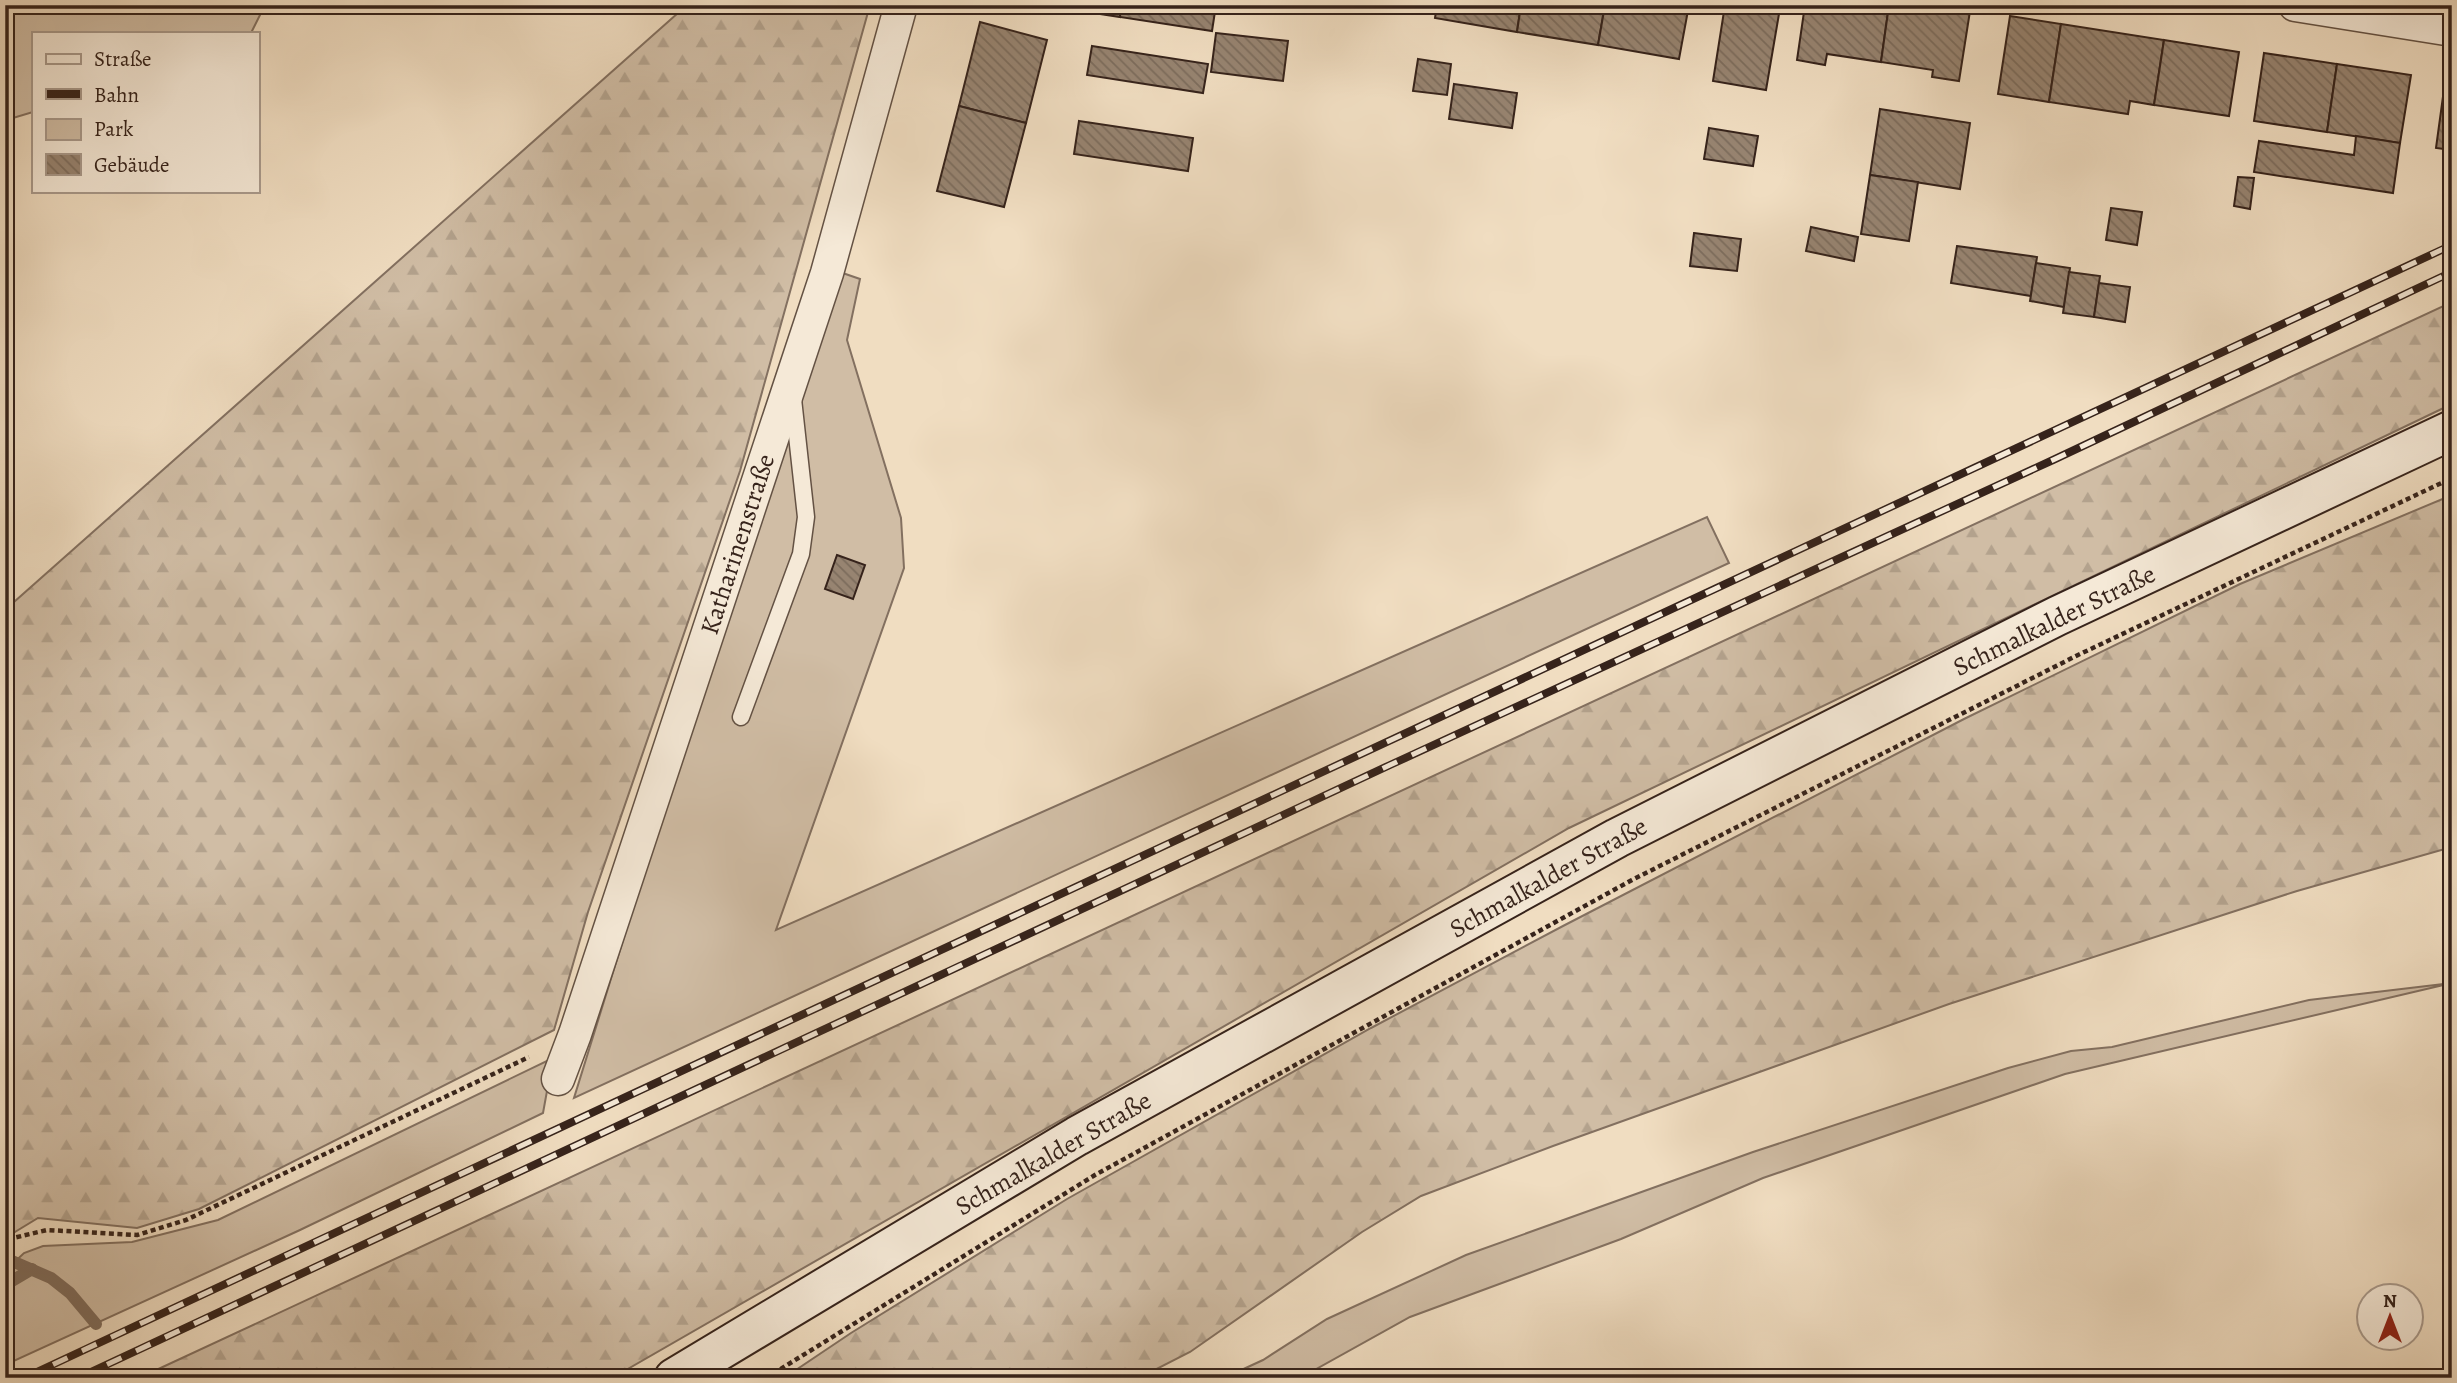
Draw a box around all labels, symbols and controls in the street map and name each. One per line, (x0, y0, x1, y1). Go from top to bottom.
legend (32, 32, 259, 192)
text: Straße (94, 45, 152, 73)
text: Bahn (94, 81, 139, 109)
text: Park (94, 115, 134, 143)
text: Gebäude (94, 151, 170, 179)
street label: Katharinenstraße (692, 449, 783, 639)
street label: Schmalkalder Straße (1947, 556, 2161, 685)
street label: Schmalkalder Straße (1443, 809, 1653, 946)
street label: Schmalkalder Straße (949, 1083, 1158, 1224)
north arrow (2356, 1282, 2426, 1352)
text: N (2383, 1288, 2397, 1314)

